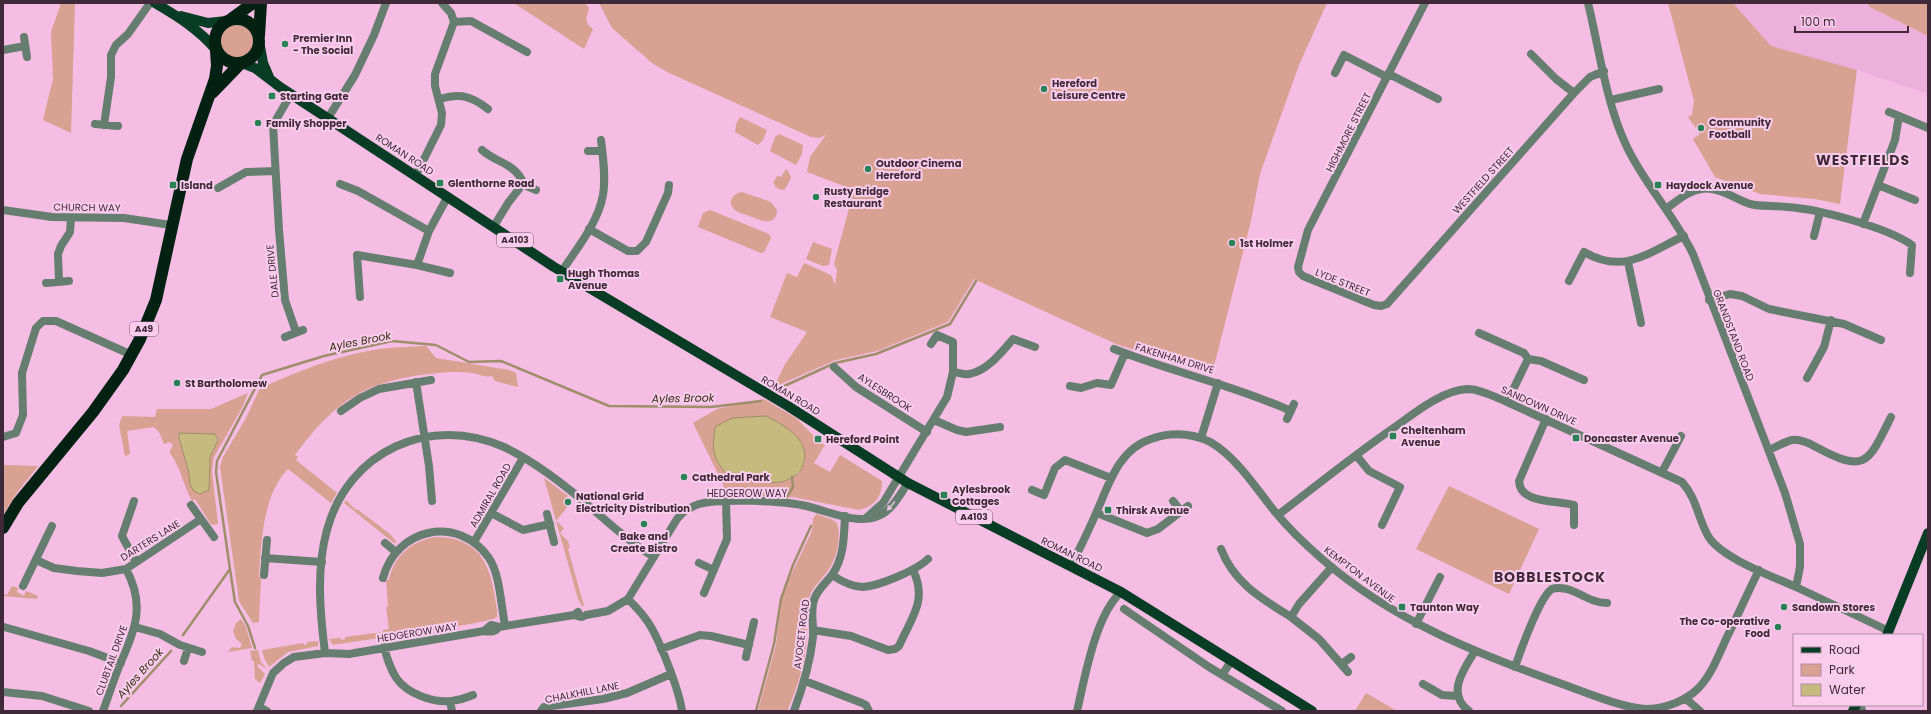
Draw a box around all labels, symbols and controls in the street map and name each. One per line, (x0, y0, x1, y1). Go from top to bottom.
scale bar (1795, 8, 1908, 34)
text: 100 m (1801, 13, 1835, 30)
place label: Premier Inn - The Social (293, 31, 353, 58)
marker: Premier Inn - The Social (280, 39, 290, 49)
place label: Hereford Leisure Centre (1052, 76, 1126, 103)
marker: Hereford Leisure Centre (1039, 84, 1049, 94)
place label: Starting Gate (280, 89, 349, 104)
street label: HIGHMORE STREET (1322, 89, 1375, 175)
marker: Starting Gate (267, 91, 277, 101)
place label: Community Football (1709, 115, 1772, 142)
place label: Family Shopper (266, 116, 347, 131)
marker: Family Shopper (253, 118, 263, 128)
marker: Community Football (1696, 123, 1706, 133)
street label: ROMAN ROAD (373, 130, 437, 179)
street label: WESTFIELD STREET (1449, 143, 1518, 217)
district label: WESTFIELDS (1816, 150, 1910, 170)
place label: Outdoor Cinema Hereford (876, 156, 962, 183)
marker: Outdoor Cinema Hereford (863, 164, 873, 174)
place label: Glenthorne Road (448, 176, 535, 191)
place label: Island (181, 178, 213, 193)
marker: Glenthorne Road (435, 178, 445, 188)
place label: Haydock Avenue (1666, 178, 1753, 193)
marker: Island (168, 180, 178, 190)
marker: Haydock Avenue (1653, 180, 1663, 190)
place label: Rusty Bridge Restaurant (824, 184, 889, 211)
marker: Rusty Bridge Restaurant (811, 192, 821, 202)
street label: CHURCH WAY (53, 199, 121, 216)
road number: A4103 (497, 233, 533, 247)
place label: 1st Holmer (1240, 236, 1294, 251)
marker: 1st Holmer (1227, 238, 1237, 248)
street label: DALE DRIVE (262, 244, 283, 298)
street label: LYDE STREET (1313, 265, 1373, 301)
place label: Hugh Thomas Avenue (568, 266, 640, 293)
marker: Hugh Thomas Avenue (555, 274, 565, 284)
street label: GRANDSTAND ROAD (1709, 287, 1758, 383)
road number: A49 (130, 322, 158, 336)
water label: Ayles Brook (327, 327, 394, 355)
street label: FAKENHAM DRIVE (1133, 339, 1216, 378)
street label: AYLESBROOK (855, 369, 915, 416)
street label: ROMAN ROAD (758, 372, 823, 419)
place label: St Bartholomew (185, 376, 267, 391)
marker: St Bartholomew (172, 378, 182, 388)
street label: SANDOWN DRIVE (1499, 382, 1579, 429)
water label: Ayles Brook (650, 389, 716, 407)
place label: Cheltenham Avenue (1401, 423, 1466, 450)
marker: Cheltenham Avenue (1388, 431, 1398, 441)
place label: Doncaster Avenue (1584, 431, 1679, 446)
place label: Hereford Point (826, 432, 899, 447)
marker: Doncaster Avenue (1571, 433, 1581, 443)
marker: Hereford Point (813, 434, 823, 444)
street label: ADMIRAL ROAD (466, 460, 515, 530)
place label: Cathedral Park (692, 470, 771, 485)
marker: Cathedral Park (679, 472, 689, 482)
place label: Aylesbrook Cottages (952, 482, 1011, 509)
street label: HEDGEROW WAY (707, 486, 788, 501)
place label: National Grid Electricity Distribution (576, 489, 690, 516)
marker: Aylesbrook Cottages (939, 490, 949, 500)
marker: National Grid Electricity Distribution (563, 497, 573, 507)
one-way arrow (887, 502, 896, 511)
place label: Thirsk Avenue (1116, 503, 1189, 518)
marker: Thirsk Avenue (1103, 505, 1113, 515)
road number: A4103 (956, 510, 992, 524)
street label: DARTERS LANE (117, 516, 183, 565)
marker: Bake and Create Bistro (639, 519, 649, 529)
place label: Bake and Create Bistro (610, 529, 678, 556)
street label: ROMAN ROAD (1038, 533, 1105, 576)
street label: KEMPTON AVENUE (1321, 543, 1399, 606)
district label: BOBBLESTOCK (1494, 567, 1606, 587)
street label: AVOCET ROAD (790, 598, 813, 670)
place label: Taunton Way (1410, 600, 1480, 615)
place label: Sandown Stores (1792, 600, 1875, 615)
marker: Taunton Way (1397, 602, 1407, 612)
marker: Sandown Stores (1779, 602, 1789, 612)
place label: The Co-operative Food (1679, 614, 1770, 641)
street label: HEDGEROW WAY (376, 619, 458, 646)
marker: The Co-operative Food (1773, 622, 1783, 632)
street label: CLUBTAIL DRIVE (92, 623, 131, 698)
legend (1793, 634, 1923, 706)
text: Road (1829, 641, 1860, 658)
water label: Ayles Brook (112, 643, 168, 702)
text: Park (1829, 661, 1856, 678)
street label: CHALKHILL LANE (544, 678, 621, 707)
text: Water (1829, 681, 1866, 698)

